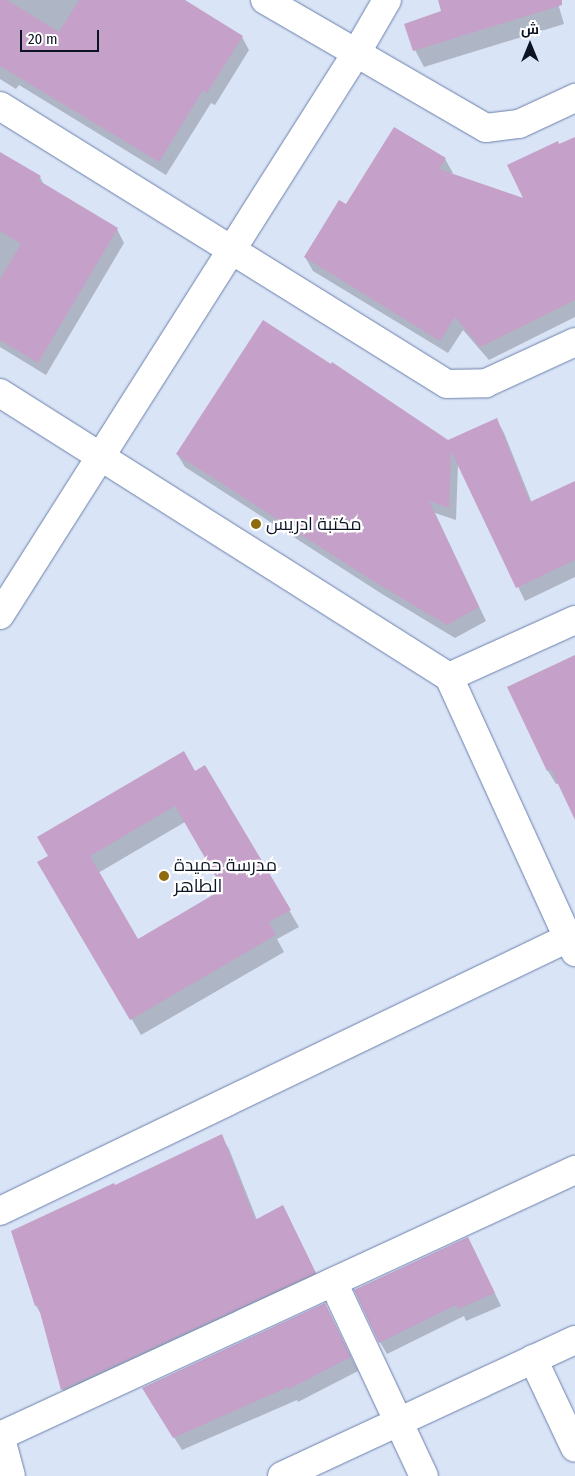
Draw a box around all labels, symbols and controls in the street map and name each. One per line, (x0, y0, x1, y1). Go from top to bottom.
scale bar (22, 20, 101, 52)
north arrow (505, 20, 555, 70)
text: ش (521, 21, 539, 38)
text: 20 m (28, 30, 58, 48)
place label: مكتبة ادريس (266, 513, 362, 535)
marker: مكتبة ادريس (250, 518, 262, 530)
place label: مدرسة حميدة الطاهر (174, 855, 277, 898)
marker: مدرسة حميدة الطاهر (158, 870, 170, 882)

